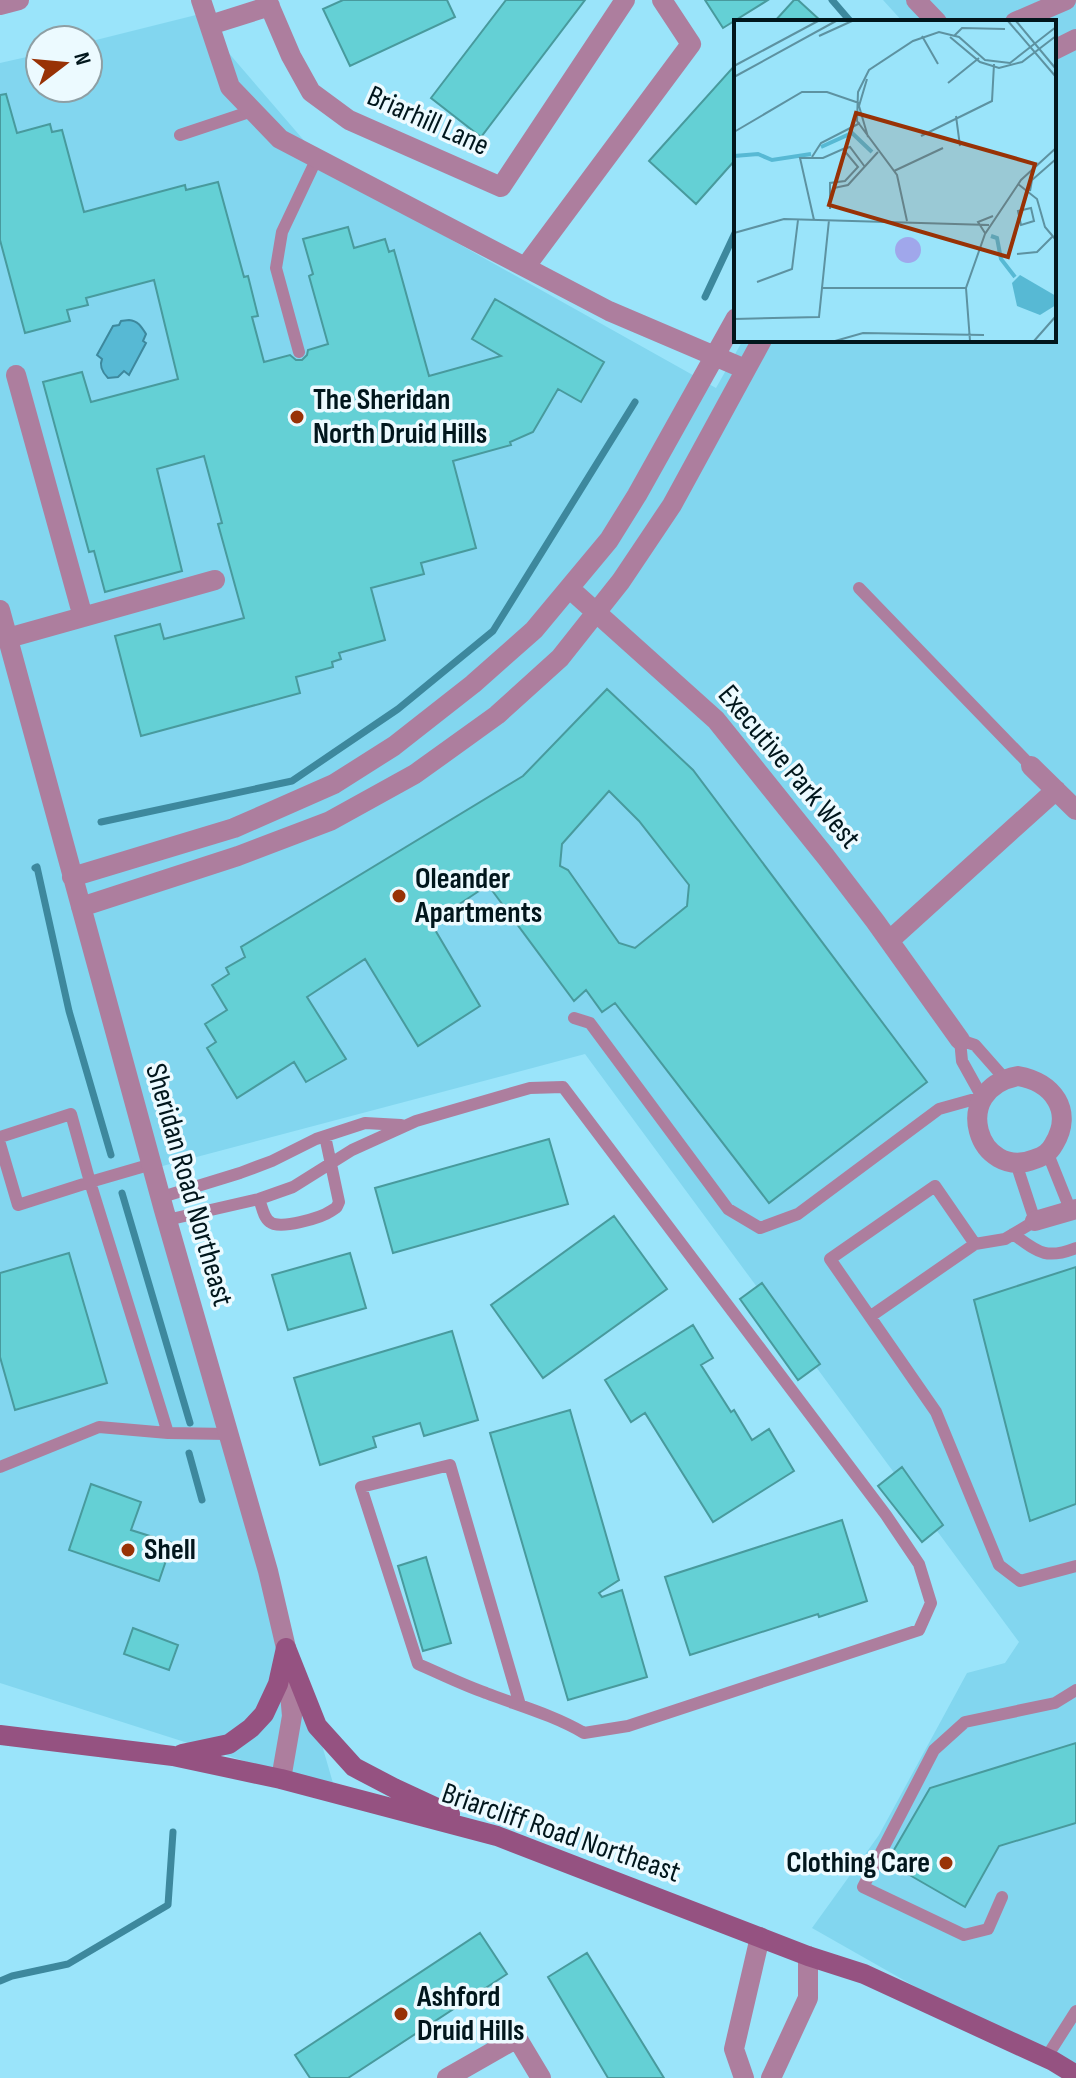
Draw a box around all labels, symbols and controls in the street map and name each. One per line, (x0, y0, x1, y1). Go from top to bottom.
inset map (734, 20, 1056, 342)
north arrow (24, 24, 104, 104)
text: N (67, 50, 96, 68)
street label: Briarhill Lane (361, 78, 495, 164)
place label: The Sheridan North Druid Hills (313, 382, 487, 452)
marker: The Sheridan North Druid Hills (288, 408, 306, 426)
street label: Executive Park West (710, 678, 868, 856)
place label: Oleander Apartments (414, 861, 542, 931)
marker: Oleander Apartments (390, 887, 408, 905)
street label: Sheridan Road Northeast (137, 1060, 241, 1310)
place label: Shell (144, 1532, 196, 1568)
marker: Shell (119, 1541, 137, 1559)
street label: Briarcliff Road Northeast (437, 1775, 685, 1891)
place label: Clothing Care (786, 1845, 930, 1881)
marker: Clothing Care (937, 1854, 955, 1872)
place label: Ashford Druid Hills (416, 1979, 525, 2049)
marker: Ashford Druid Hills (392, 2005, 410, 2023)

